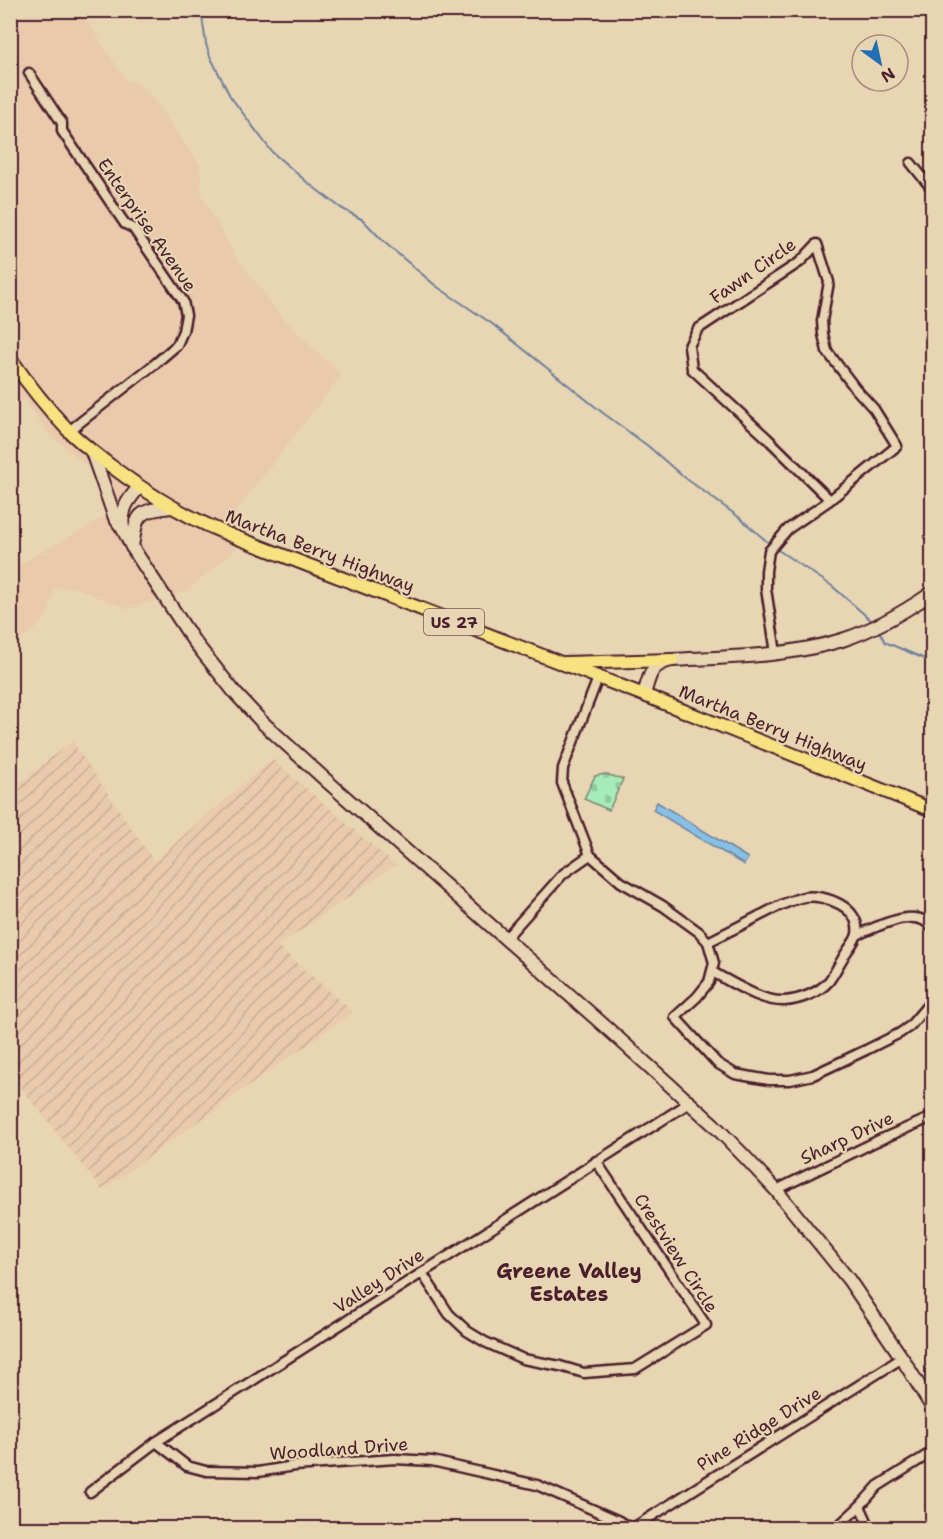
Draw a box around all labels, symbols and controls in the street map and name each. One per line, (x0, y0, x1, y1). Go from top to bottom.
north arrow (850, 33, 910, 93)
text: N (877, 63, 899, 87)
street label: Enterprise Avenue (92, 153, 202, 297)
street label: Fawn Circle (705, 232, 801, 310)
street label: Martha Berry Highway (222, 504, 418, 598)
road number: US 27 (424, 609, 484, 635)
street label: Martha Berry Highway (675, 679, 871, 777)
street label: Sharp Drive (796, 1106, 898, 1170)
street label: Crestview Circle (628, 1189, 724, 1317)
street label: Valley Drive (329, 1243, 429, 1319)
district label: Greene Valley Estates (496, 1258, 642, 1307)
street label: Pine Ridge Drive (692, 1381, 826, 1477)
street label: Woodland Drive (269, 1432, 409, 1466)

